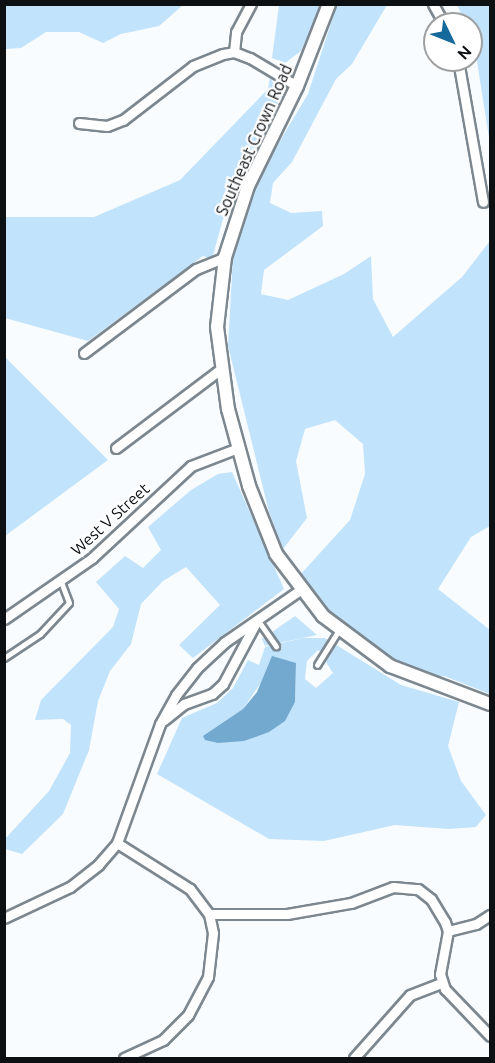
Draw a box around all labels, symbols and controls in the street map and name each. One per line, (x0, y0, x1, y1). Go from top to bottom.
north arrow (423, 12, 483, 72)
text: N (454, 42, 475, 63)
street label: Southeast Crown Road (212, 61, 296, 219)
street label: West V Street (67, 479, 153, 559)

